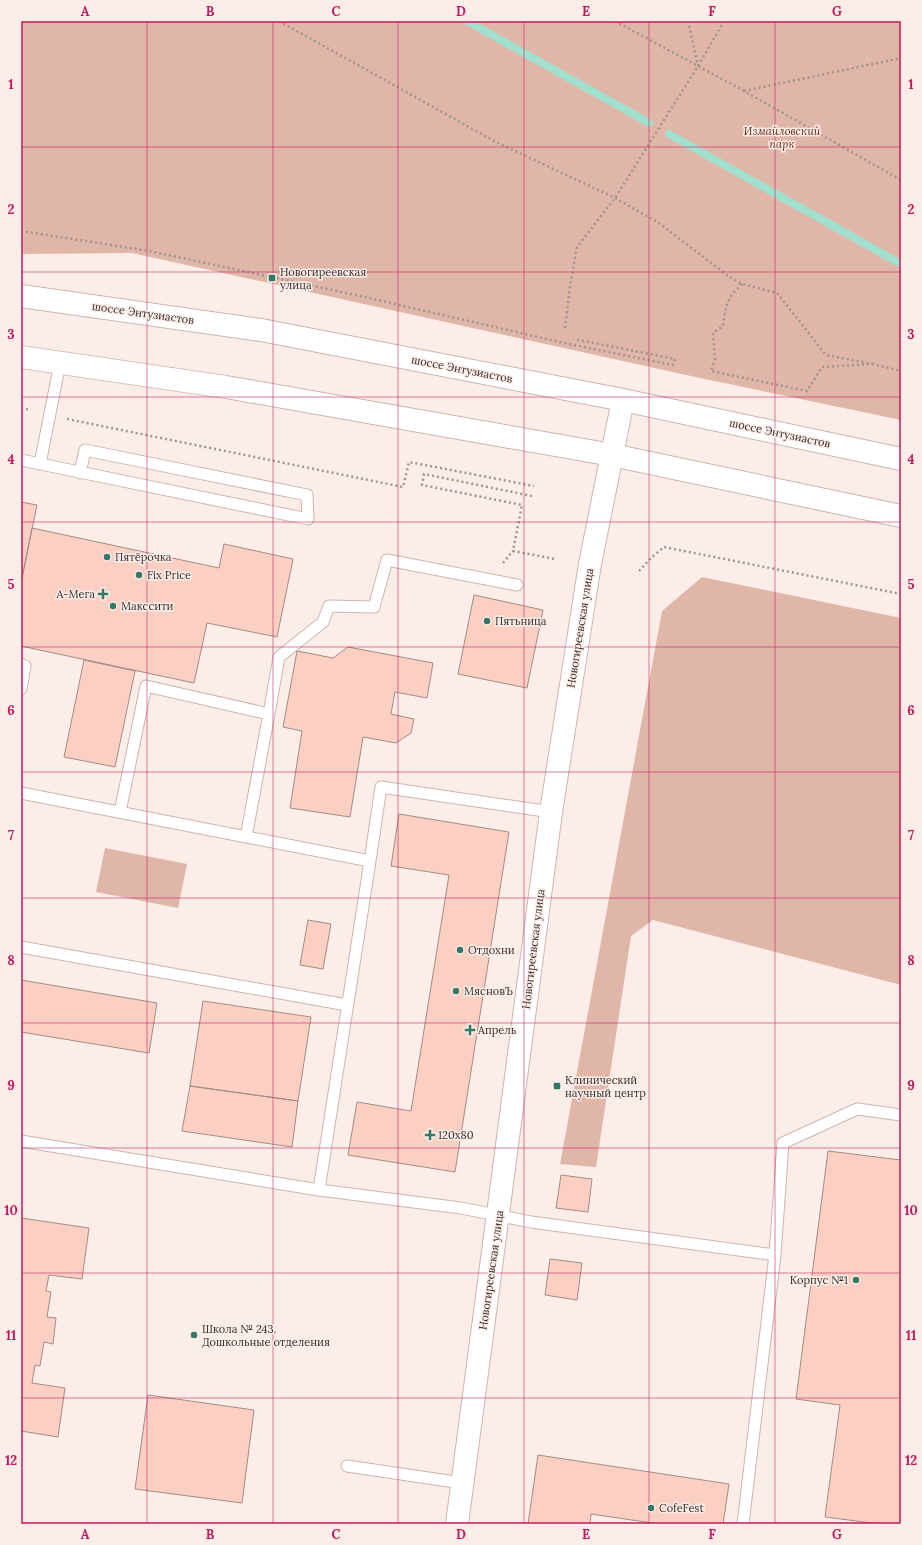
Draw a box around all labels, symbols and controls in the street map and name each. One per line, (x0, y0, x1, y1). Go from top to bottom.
text: A (81, 3, 90, 20)
text: B (206, 3, 215, 20)
text: C (332, 3, 341, 20)
text: D (456, 3, 466, 20)
text: E (582, 3, 590, 20)
text: F (708, 3, 716, 20)
text: G (832, 3, 842, 20)
text: 1 (8, 76, 14, 93)
text: 1 (908, 76, 914, 93)
park label: Измайловский парк (744, 124, 821, 151)
text: 2 (8, 201, 15, 218)
text: 2 (908, 201, 915, 218)
place label: Новогиреевская улица (280, 265, 366, 292)
marker: Новогиреевская улица (267, 273, 277, 283)
street label: шоссе Энтузиастов (91, 299, 195, 327)
text: 3 (7, 326, 15, 343)
text: 3 (907, 326, 915, 343)
street label: шоссе Энтузиастов (410, 352, 514, 386)
street label: шоссе Энтузиастов (728, 415, 832, 451)
text: 4 (7, 451, 15, 468)
text: 4 (907, 451, 915, 468)
place label: Пятёрочка (115, 550, 172, 564)
marker: Пятёрочка (102, 552, 112, 562)
street label: Новогиреевская улица (564, 567, 596, 689)
place label: Fix Price (147, 568, 191, 582)
marker: Fix Price (134, 570, 144, 580)
text: 5 (7, 576, 15, 593)
text: 5 (907, 576, 915, 593)
place label: А-Мега (55, 587, 95, 601)
marker: А-Мега (98, 589, 108, 599)
place label: Макссити (121, 599, 174, 613)
marker: Макссити (108, 601, 118, 611)
place label: Пятьница (495, 614, 547, 628)
marker: Пятьница (482, 616, 492, 626)
text: 6 (7, 702, 15, 719)
text: 6 (907, 702, 915, 719)
text: 7 (8, 827, 14, 844)
text: 7 (908, 827, 914, 844)
street label: Новогиреевская улица (519, 888, 547, 1010)
place label: Отдохни (468, 943, 515, 957)
marker: Отдохни (455, 945, 465, 955)
text: 8 (7, 952, 15, 969)
text: 8 (907, 952, 915, 969)
place label: МясновЪ (464, 984, 513, 998)
marker: МясновЪ (451, 986, 461, 996)
place label: Апрель (477, 1023, 517, 1037)
marker: Апрель (465, 1025, 475, 1035)
place label: Клинический научный центр (565, 1073, 646, 1100)
text: 9 (7, 1077, 15, 1094)
text: 9 (907, 1077, 915, 1094)
marker: Клинический научный центр (552, 1081, 562, 1091)
place label: 120x80 (438, 1128, 474, 1142)
marker: 120x80 (425, 1130, 435, 1140)
text: 10 (4, 1202, 18, 1219)
text: 10 (904, 1202, 918, 1219)
street label: Новогиреевская улица (476, 1209, 506, 1331)
place label: Корпус №1 (790, 1273, 848, 1287)
marker: Корпус №1 (851, 1275, 861, 1285)
place label: Школа № 243. Дошкольные отделения (202, 1322, 330, 1349)
text: 11 (6, 1327, 16, 1344)
text: 11 (906, 1327, 916, 1344)
marker: Школа № 243. Дошкольные отделения (189, 1330, 199, 1340)
text: 12 (5, 1452, 17, 1469)
text: 12 (905, 1452, 917, 1469)
place label: CofeFest (659, 1501, 704, 1515)
marker: CofeFest (646, 1503, 656, 1513)
text: A (81, 1526, 90, 1543)
text: B (206, 1526, 215, 1543)
text: C (332, 1526, 341, 1543)
text: D (456, 1526, 466, 1543)
text: E (582, 1526, 590, 1543)
text: F (708, 1526, 716, 1543)
text: G (832, 1526, 842, 1543)

